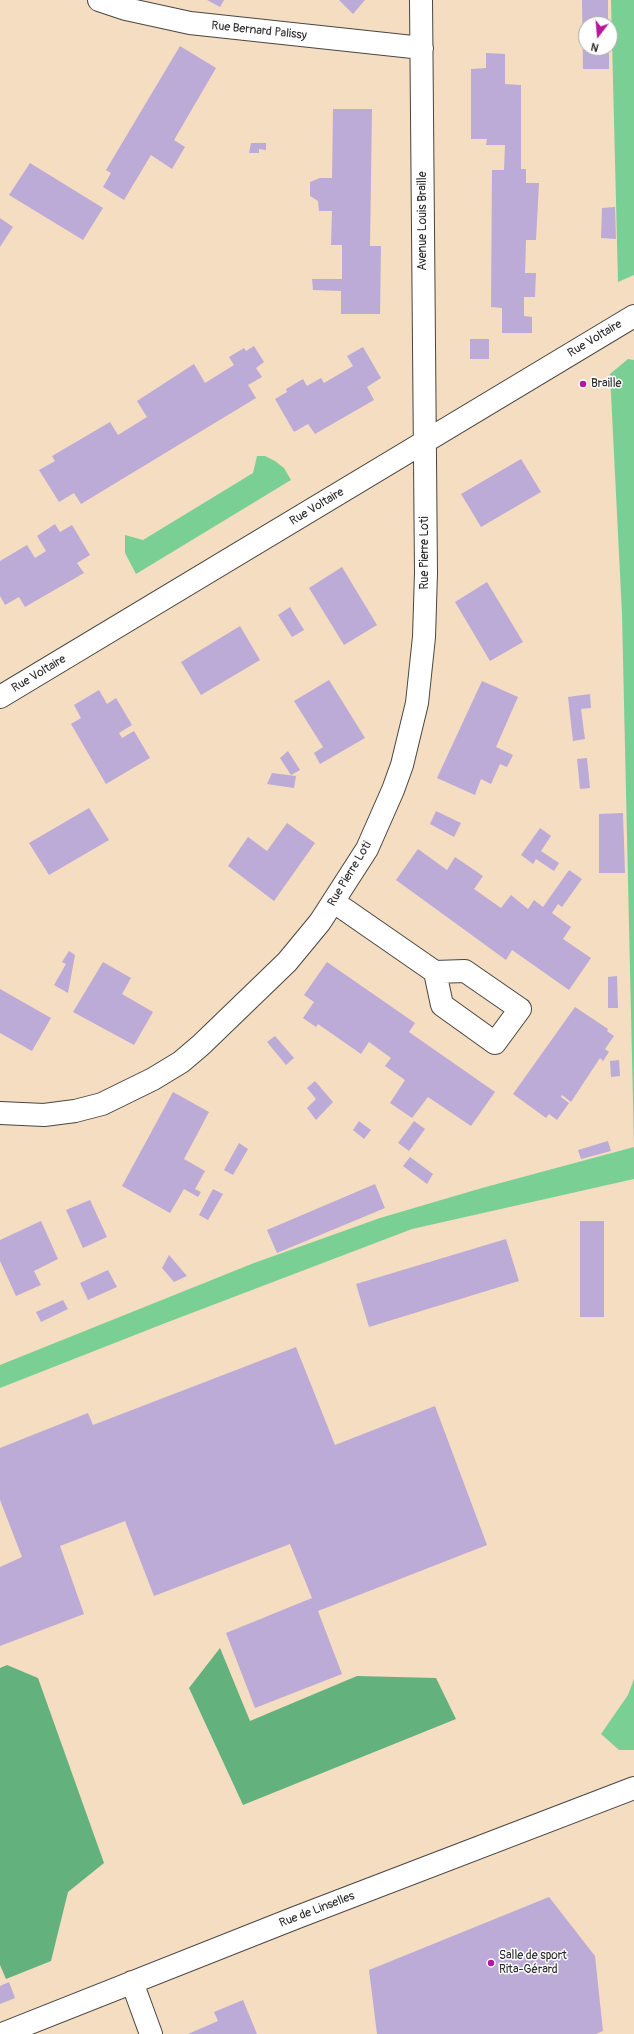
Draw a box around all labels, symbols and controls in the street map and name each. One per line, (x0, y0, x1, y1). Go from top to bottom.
north arrow (578, 16, 618, 56)
street label: Rue Bernard Palissy (211, 19, 307, 43)
text: N (589, 40, 600, 54)
street label: Avenue Louis Braille (416, 171, 430, 271)
street label: Rue Voltaire (565, 317, 625, 361)
place label: Braille (591, 377, 621, 391)
marker: Braille (578, 379, 588, 389)
street label: Rue Voltaire (287, 485, 347, 529)
street label: Rue Pierre Loti (418, 516, 432, 590)
street label: Rue Voltaire (9, 652, 69, 696)
street label: Rue Pierre Loti (325, 839, 375, 909)
street label: Rue de Linselles (277, 1889, 357, 1931)
place label: Salle de sport Rita-Gérard (499, 1949, 567, 1977)
marker: Salle de sport Rita-Gérard (486, 1958, 496, 1968)

